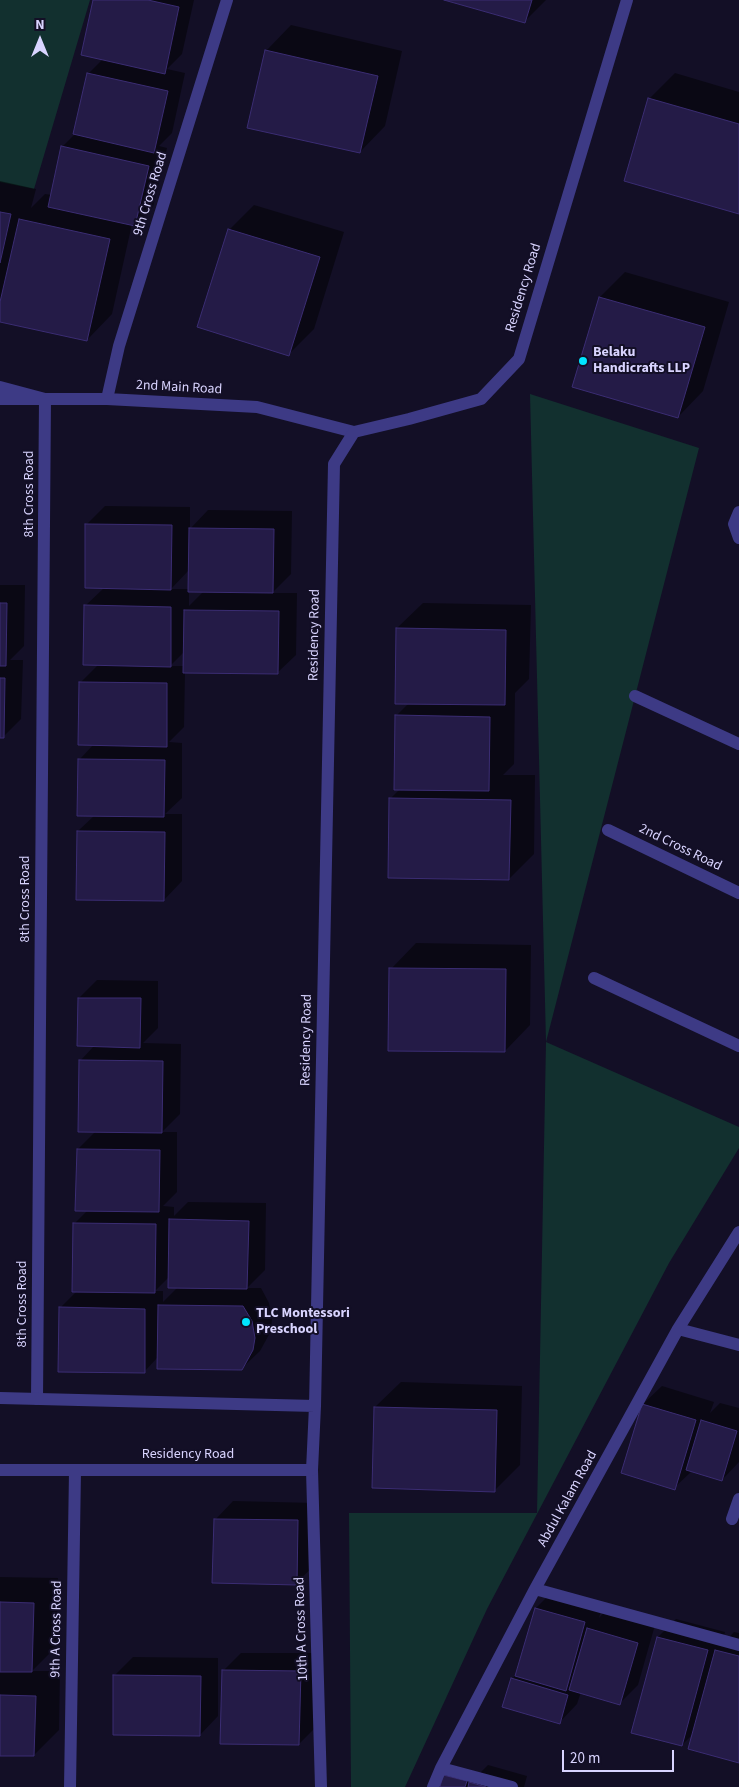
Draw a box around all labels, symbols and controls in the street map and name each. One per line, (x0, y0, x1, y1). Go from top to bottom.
north arrow (15, 15, 65, 65)
text: N (35, 15, 45, 35)
street label: 9th Cross Road (130, 150, 172, 238)
street label: Residency Road (502, 241, 546, 335)
place label: Belaku Handicrafts LLP (593, 345, 690, 378)
marker: Belaku Handicrafts LLP (577, 355, 589, 367)
street label: 2nd Main Road (135, 377, 223, 399)
street label: 8th Cross Road (22, 451, 38, 537)
street label: Residency Road (306, 589, 324, 681)
street label: 2nd Cross Road (636, 821, 724, 875)
street label: 8th Cross Road (18, 856, 34, 942)
street label: Residency Road (298, 994, 316, 1086)
street label: 8th Cross Road (15, 1261, 31, 1347)
place label: TLC Montessori Preschool (256, 1306, 350, 1338)
marker: TLC Montessori Preschool (240, 1316, 252, 1328)
street label: Residency Road (142, 1447, 234, 1463)
street label: Abdul Kalam Road (535, 1448, 601, 1550)
street label: 10th A Cross Road (292, 1577, 312, 1681)
street label: 9th A Cross Road (48, 1580, 66, 1678)
scale bar (564, 1740, 676, 1772)
text: 20 m (570, 1748, 600, 1769)

